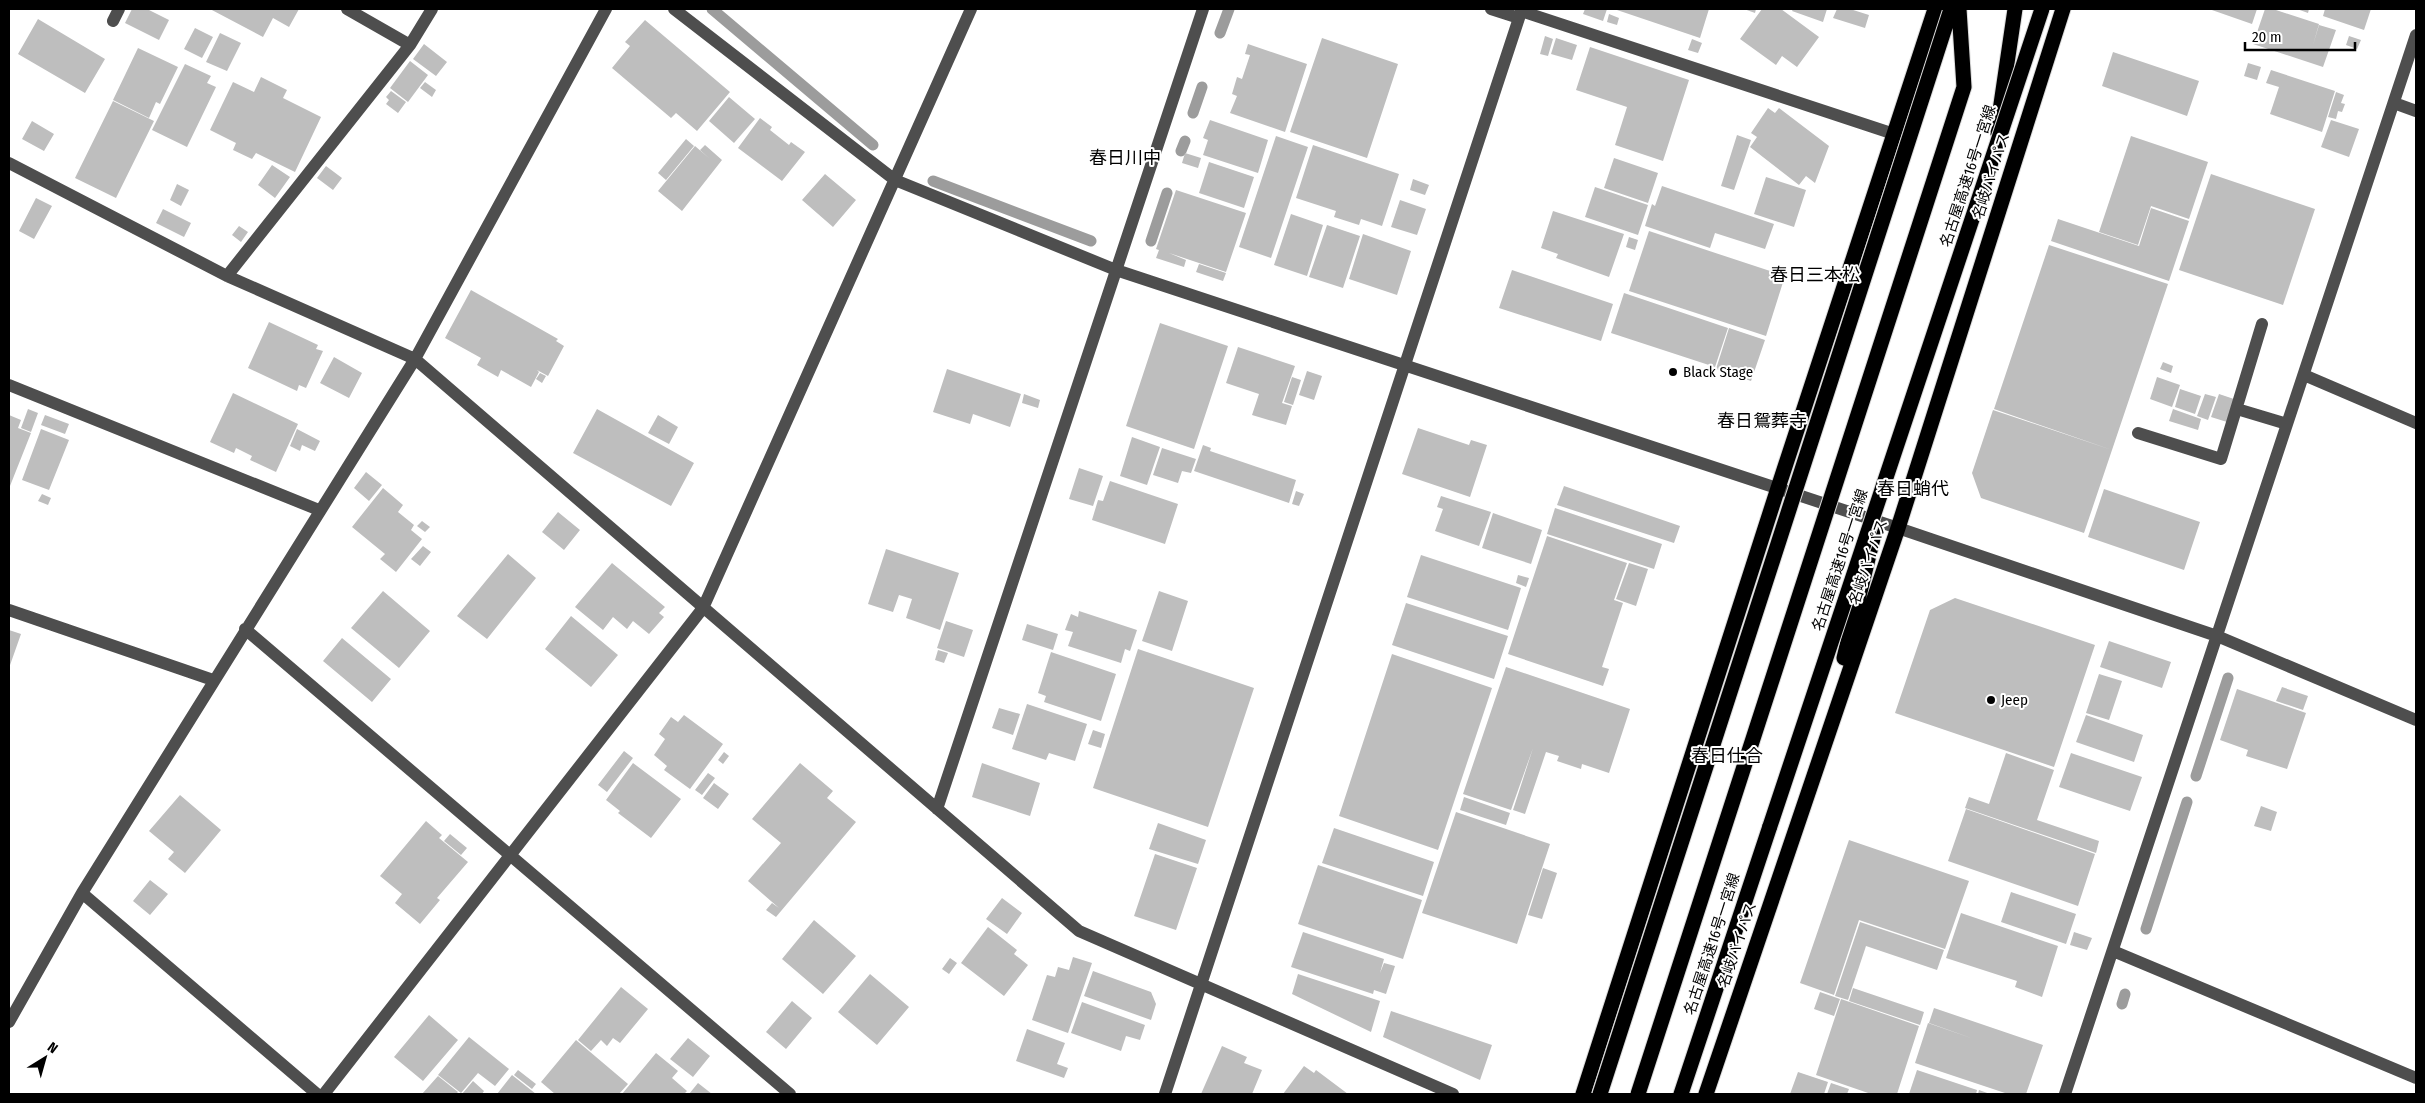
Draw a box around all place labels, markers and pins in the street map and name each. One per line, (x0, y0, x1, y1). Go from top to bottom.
place label: Black Stage (1683, 363, 1753, 381)
marker: Black Stage (1667, 366, 1679, 378)
place label: Jeep (2001, 691, 2028, 709)
marker: Jeep (1985, 694, 1997, 706)

